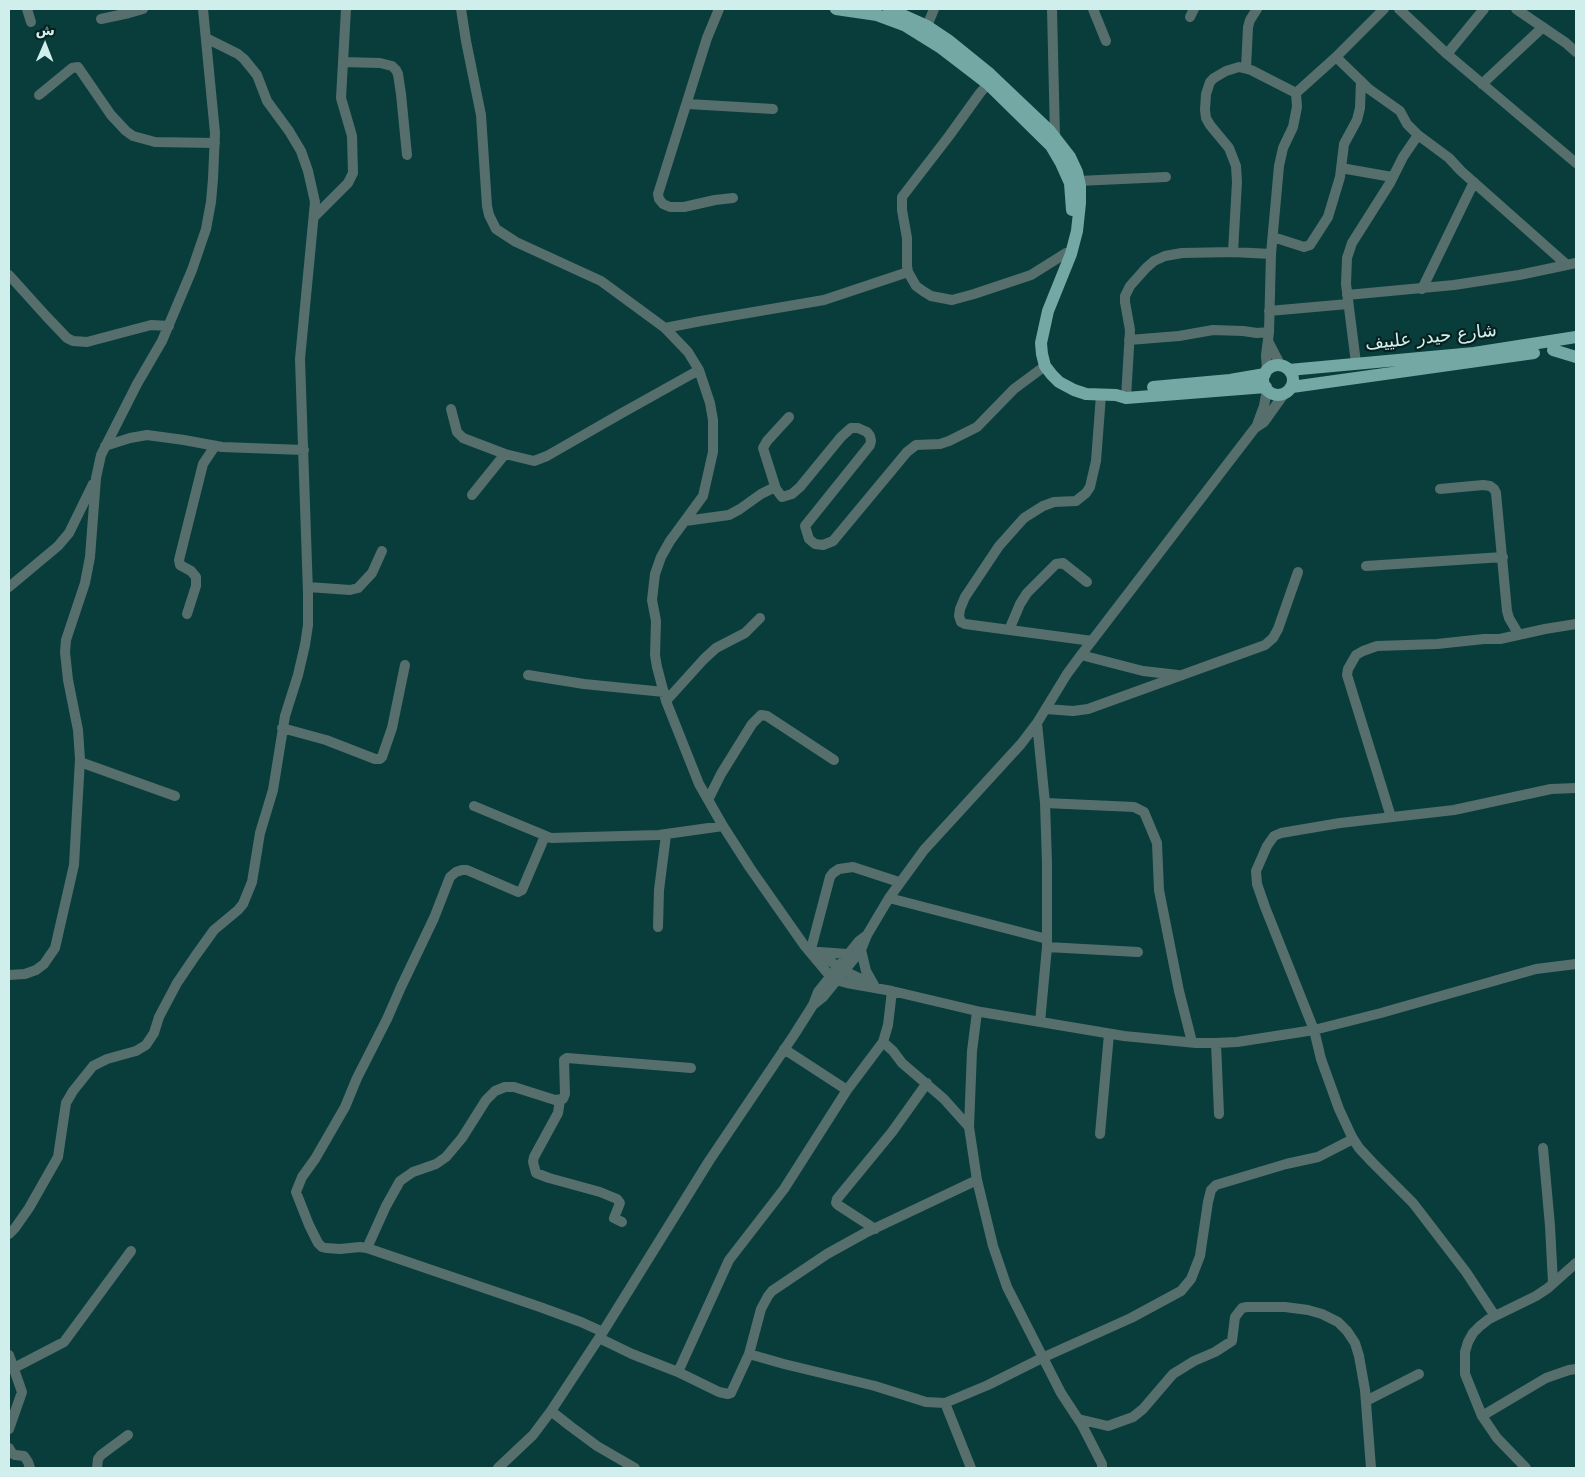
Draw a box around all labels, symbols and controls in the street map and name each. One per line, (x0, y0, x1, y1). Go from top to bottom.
north arrow (20, 20, 70, 70)
text: ش (35, 22, 55, 38)
street label: شارع حيدر علييف (1364, 320, 1498, 356)

